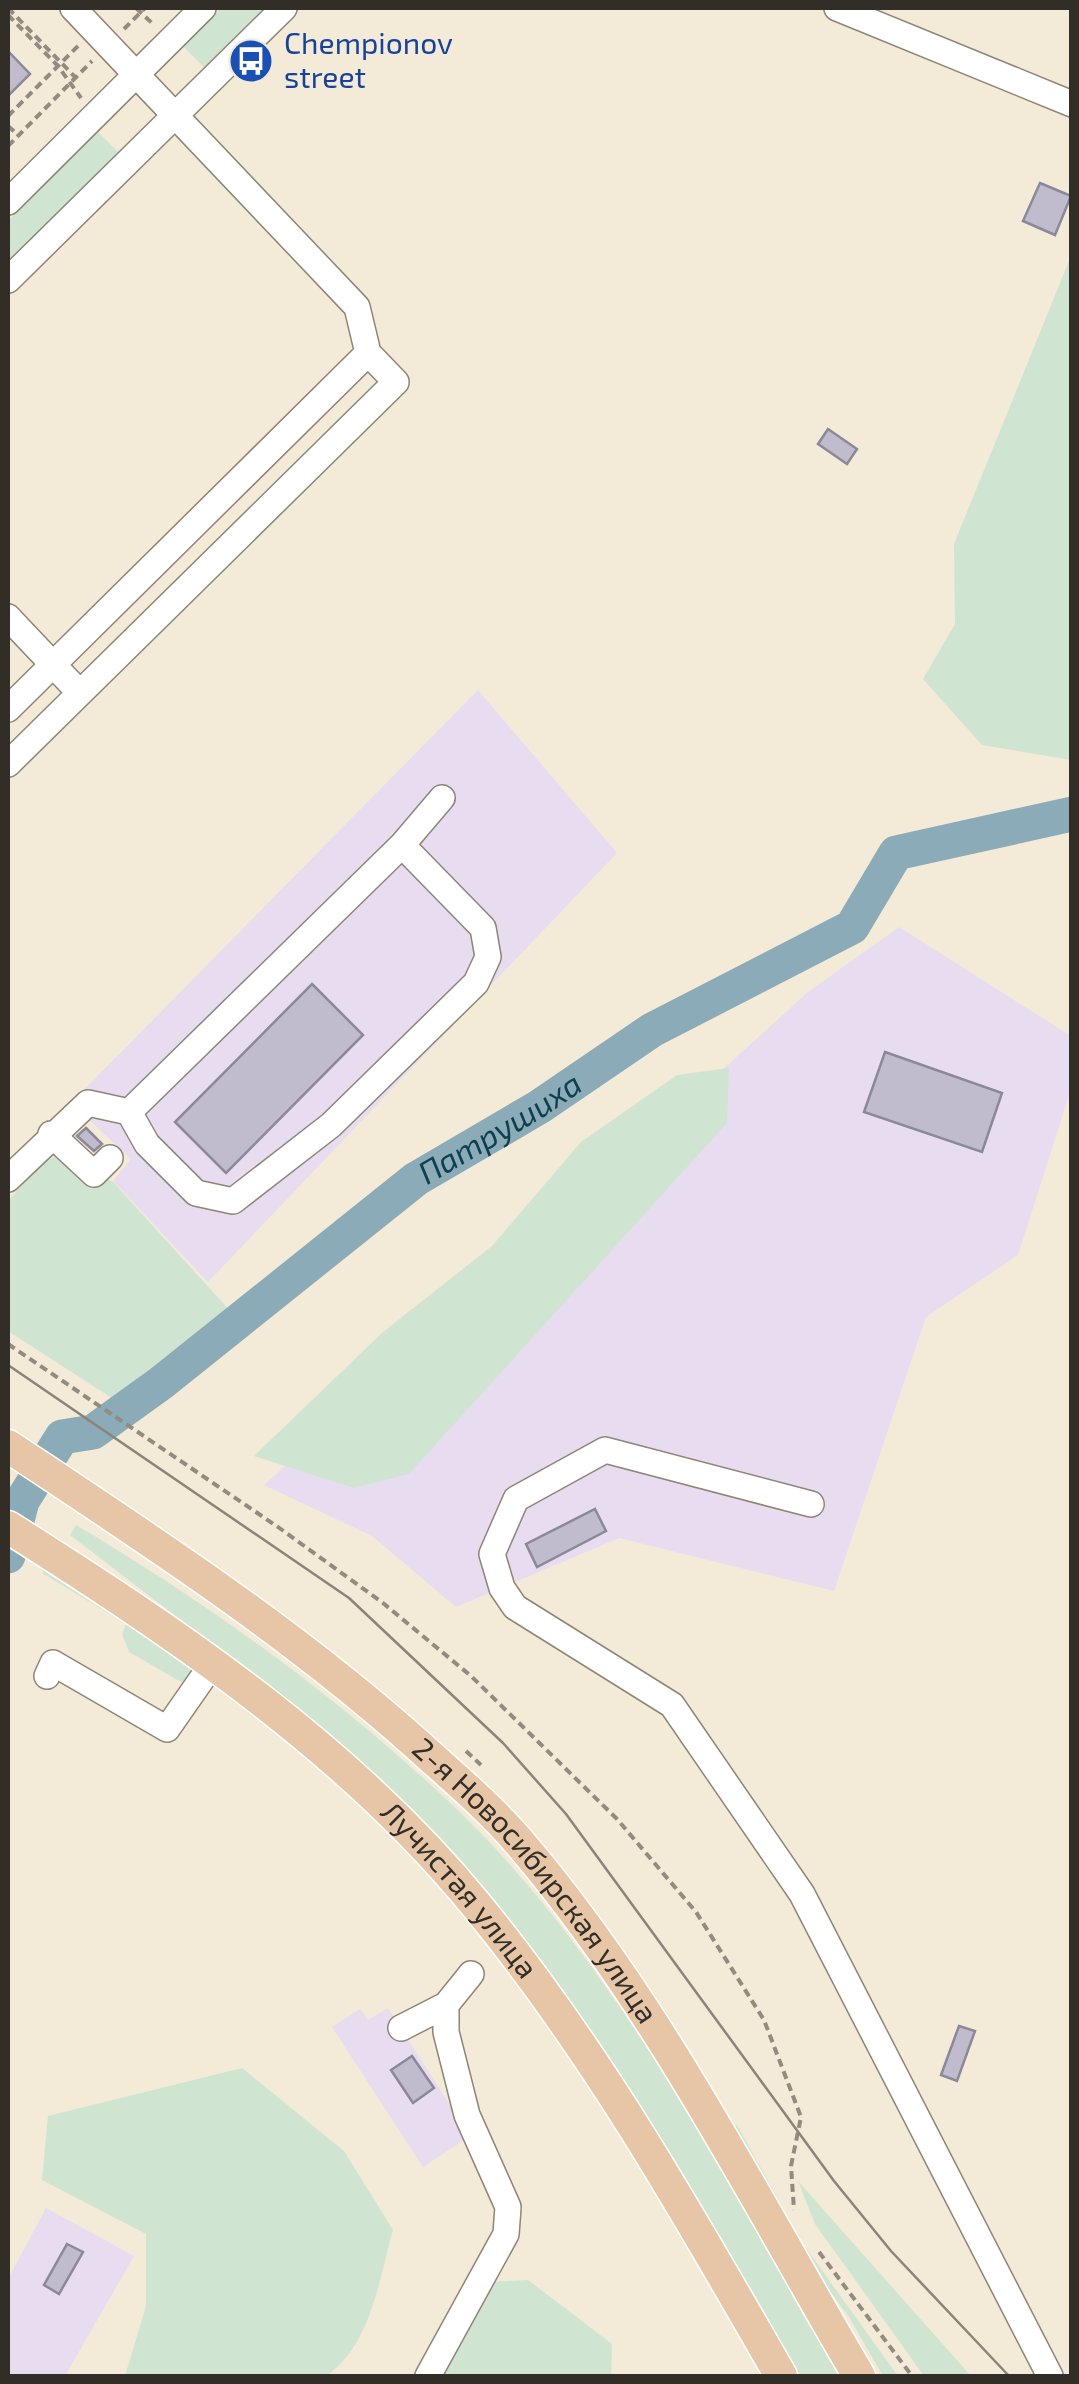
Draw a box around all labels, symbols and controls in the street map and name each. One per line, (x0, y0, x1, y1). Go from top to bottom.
place label: Chempionov street (284, 24, 453, 94)
bus stop icon: Chempionov street (228, 38, 274, 84)
water label: Патрушиха (410, 1063, 588, 1191)
street label: 2-я Новосибирская улица (406, 1729, 667, 2029)
street label: Лучистая улица (374, 1793, 547, 1984)

